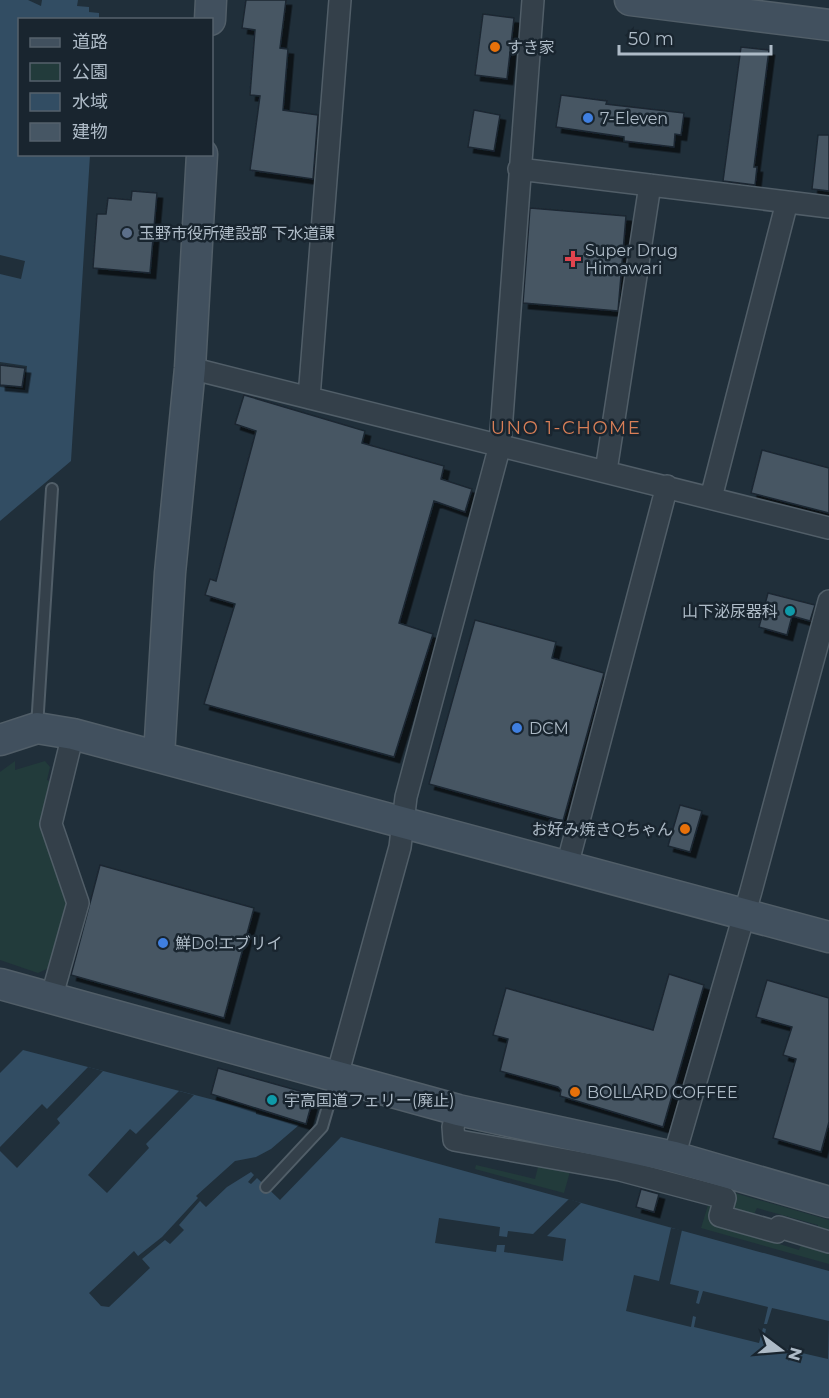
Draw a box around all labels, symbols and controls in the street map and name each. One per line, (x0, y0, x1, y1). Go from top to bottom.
legend (18, 18, 213, 156)
scale bar (619, 18, 770, 56)
text: 50 m (628, 28, 674, 50)
text: 道路 (72, 31, 108, 53)
place label: すき家 (507, 38, 555, 57)
marker: すき家 (488, 40, 502, 54)
text: 公園 (72, 61, 108, 83)
text: 水域 (72, 91, 108, 113)
place label: 7-Eleven (600, 109, 668, 128)
marker: 7-Eleven (581, 111, 595, 125)
text: 建物 (72, 121, 108, 143)
place label: 玉野市役所建設部 下水道課 (139, 224, 335, 243)
marker: 玉野市役所建設部 下水道課 (120, 226, 134, 240)
place label: Super Drug Himawari (585, 241, 678, 278)
marker: Super Drug Himawari (566, 252, 580, 266)
district label: UNO 1-CHOME (491, 417, 641, 439)
place label: 山下泌尿器科 (682, 602, 778, 621)
marker: 山下泌尿器科 (783, 604, 797, 618)
place label: DCM (529, 719, 569, 738)
marker: DCM (510, 721, 524, 735)
place label: お好み焼きQちゃん (532, 820, 673, 839)
marker: お好み焼きQちゃん (678, 822, 692, 836)
place label: 鮮Do!エブリイ (175, 934, 282, 953)
marker: 鮮Do!エブリイ (156, 936, 170, 950)
place label: BOLLARD COFFEE (587, 1083, 738, 1102)
marker: BOLLARD COFFEE (568, 1085, 582, 1099)
place label: 宇高国道フェリー(廃止) (284, 1091, 455, 1110)
marker: 宇高国道フェリー(廃止) (265, 1093, 279, 1107)
north arrow (751, 1320, 811, 1380)
text: N (784, 1345, 806, 1363)

